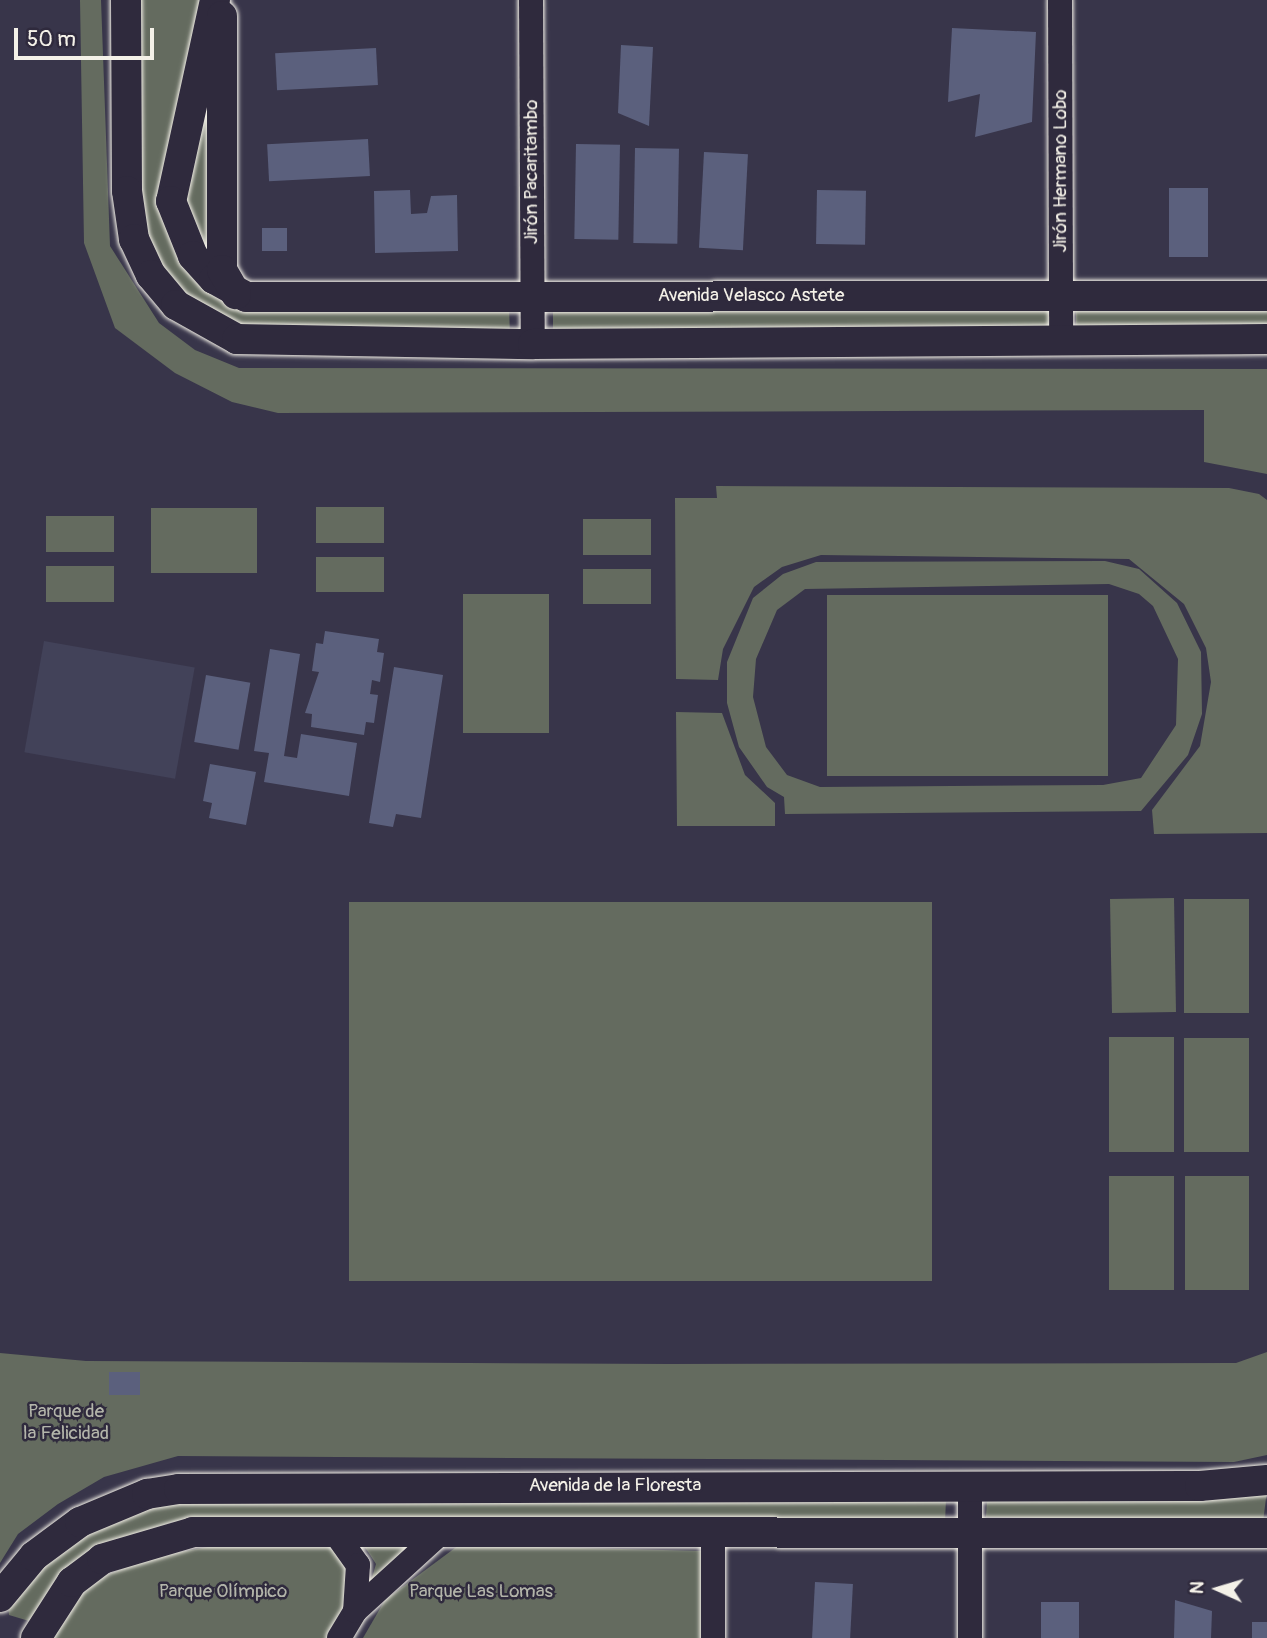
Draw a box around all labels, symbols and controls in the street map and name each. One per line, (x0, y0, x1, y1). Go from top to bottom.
scale bar (18, 14, 158, 58)
text: 50 m (27, 26, 76, 53)
street label: Jirón Hermano Lobo (1050, 89, 1072, 253)
street label: Jirón Pacaritambo (521, 100, 543, 244)
street label: Avenida Velasco Astete (658, 285, 844, 307)
park label: Parque de la Felicidad (23, 1401, 109, 1445)
street label: Avenida de la Floresta (529, 1475, 701, 1497)
north arrow (1183, 1554, 1253, 1624)
text: N (1185, 1580, 1209, 1595)
park label: Parque Olímpico (159, 1581, 287, 1603)
park label: Parque Las Lomas (409, 1581, 553, 1603)

